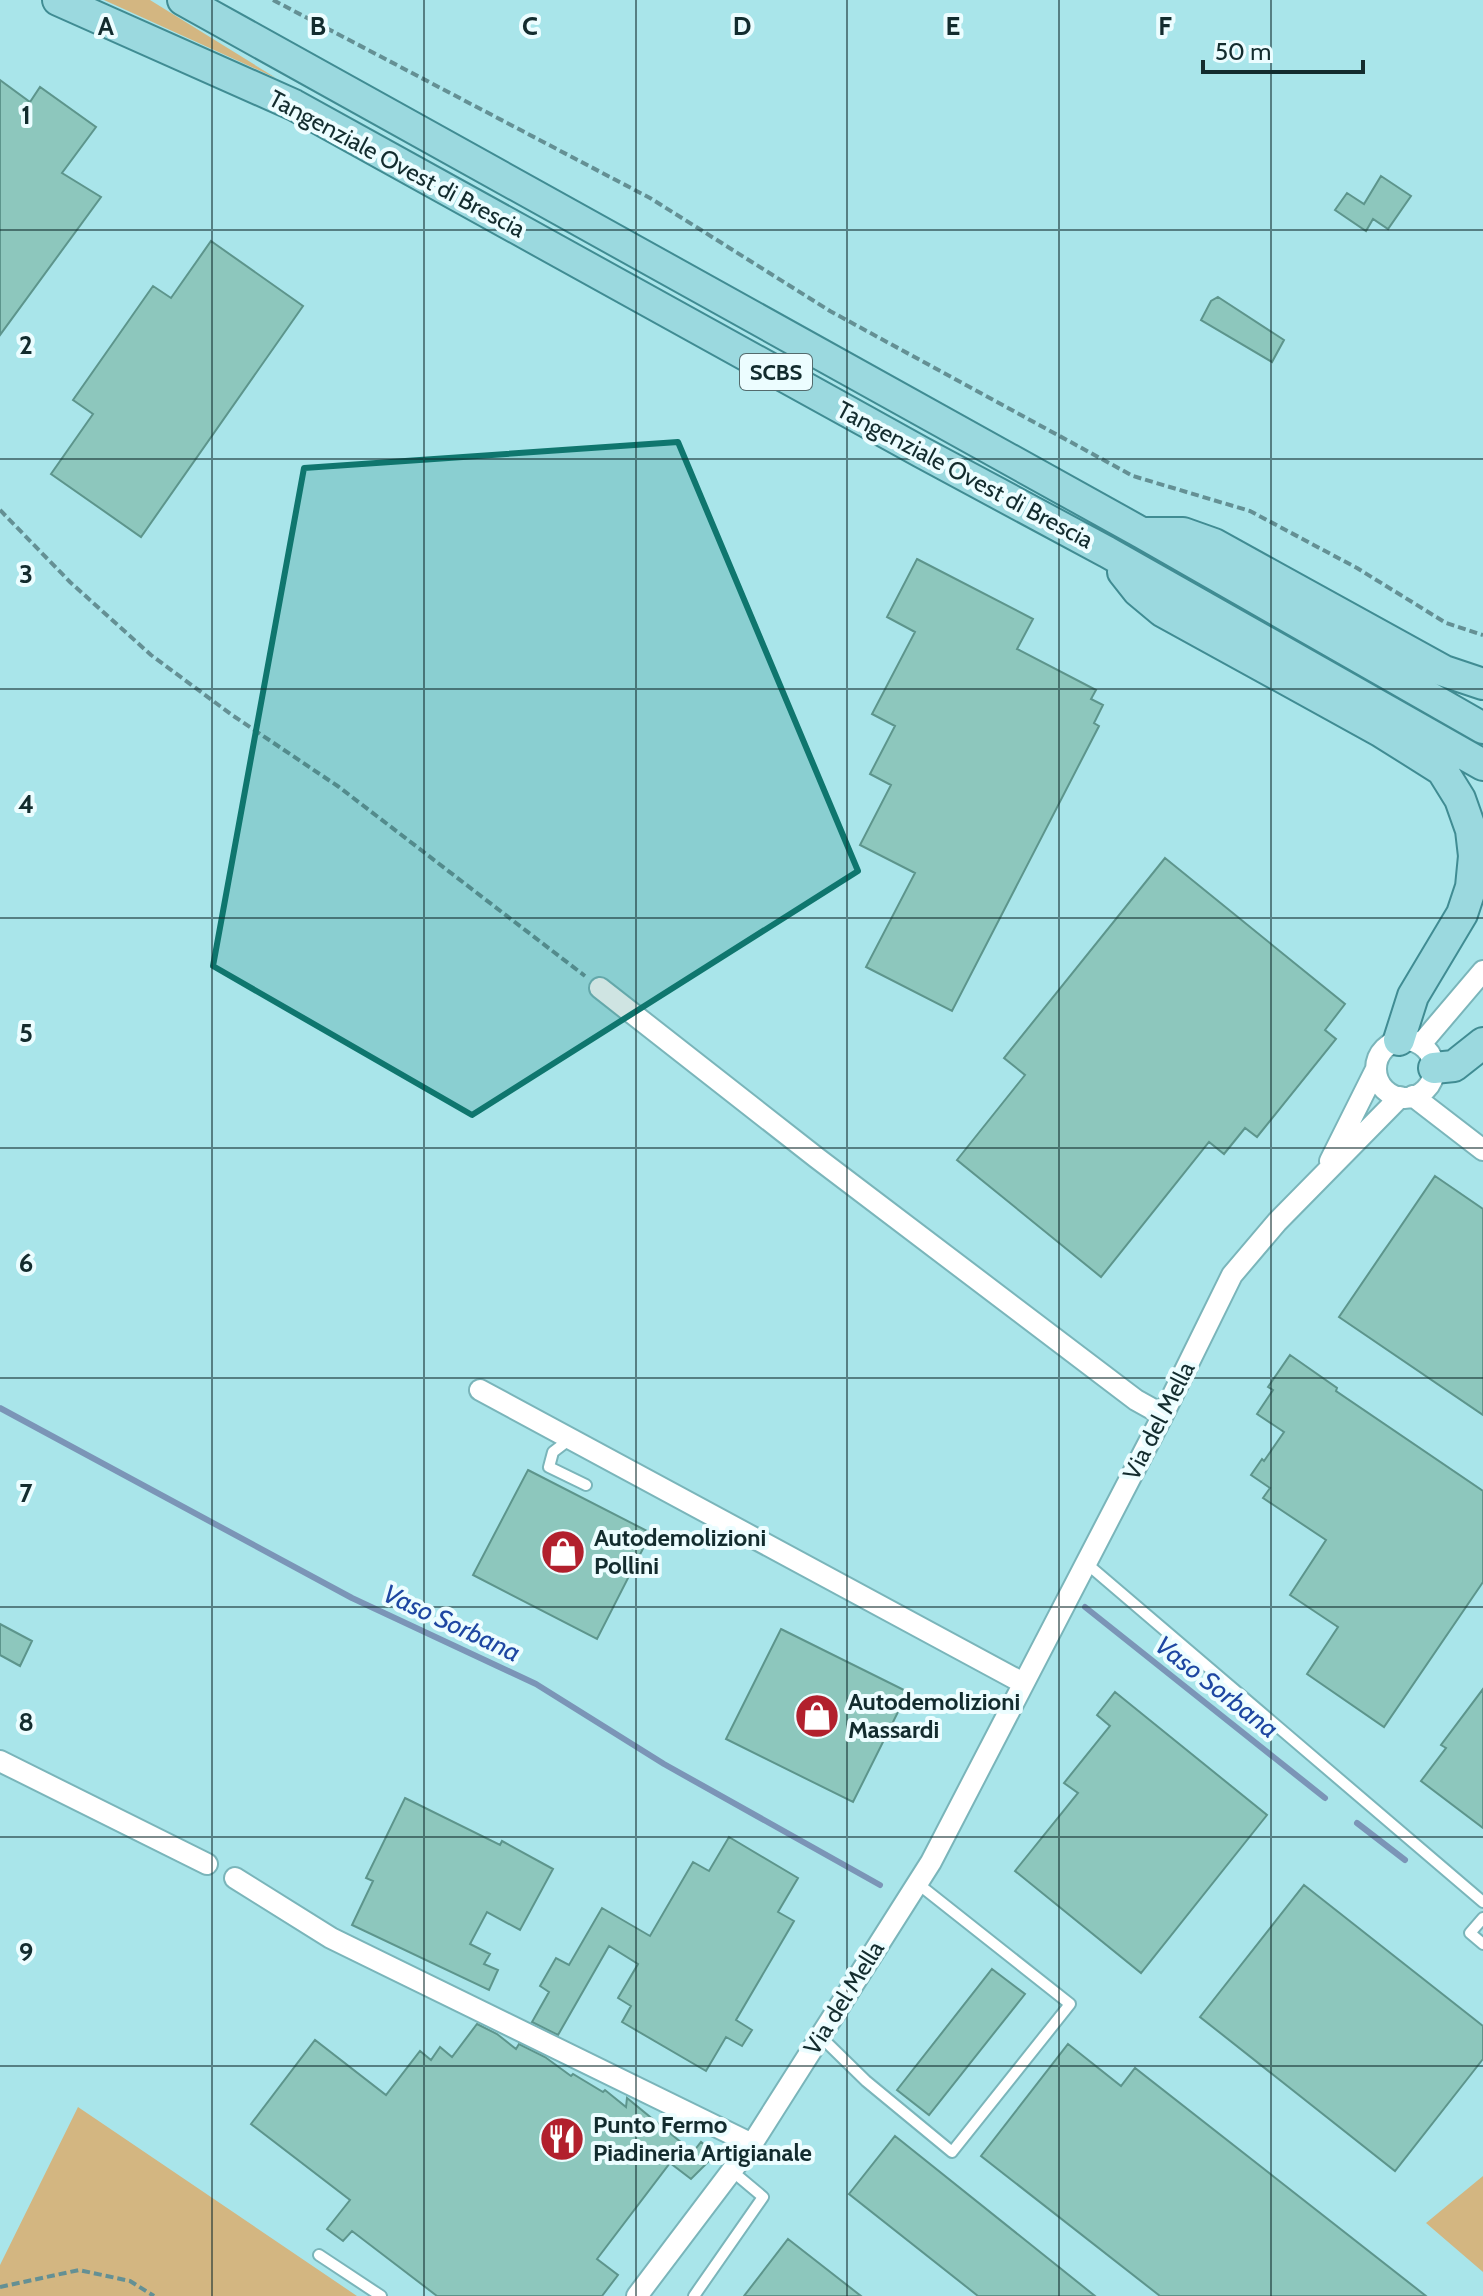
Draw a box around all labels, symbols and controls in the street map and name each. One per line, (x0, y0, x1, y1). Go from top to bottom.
text: A (98, 10, 115, 42)
text: B (310, 10, 326, 42)
text: C (522, 10, 538, 42)
text: D (733, 10, 751, 42)
text: E (946, 10, 960, 42)
text: F (1158, 10, 1172, 42)
scale bar (1203, 24, 1363, 74)
text: 50 m (1215, 37, 1271, 66)
street label: Tangenziale Ovest di Brescia (264, 84, 531, 244)
text: 1 (21, 99, 31, 131)
text: 2 (19, 329, 33, 361)
road number: SCBS (740, 354, 812, 390)
street label: Tangenziale Ovest di Brescia (832, 395, 1099, 555)
text: 3 (19, 558, 33, 590)
text: 4 (18, 788, 34, 820)
text: 5 (19, 1017, 33, 1049)
text: 6 (19, 1247, 33, 1279)
street label: Via del Mella (1116, 1356, 1201, 1485)
text: 7 (19, 1477, 33, 1509)
place label: Autodemolizioni Pollini (594, 1523, 766, 1580)
shop icon: Autodemolizioni Pollini (539, 1528, 587, 1576)
water label: Vaso Sorbana (378, 1577, 526, 1669)
water label: Vaso Sorbana (1149, 1629, 1285, 1745)
place label: Autodemolizioni Massardi (848, 1687, 1020, 1744)
shop icon: Autodemolizioni Massardi (793, 1692, 841, 1740)
text: 8 (18, 1706, 34, 1738)
street label: Via del Mella (797, 1935, 890, 2060)
text: 9 (19, 1936, 33, 1968)
place label: Punto Fermo Piadineria Artigianale (593, 2110, 812, 2167)
restaurant icon: Punto Fermo Piadineria Artigianale (538, 2115, 586, 2163)

